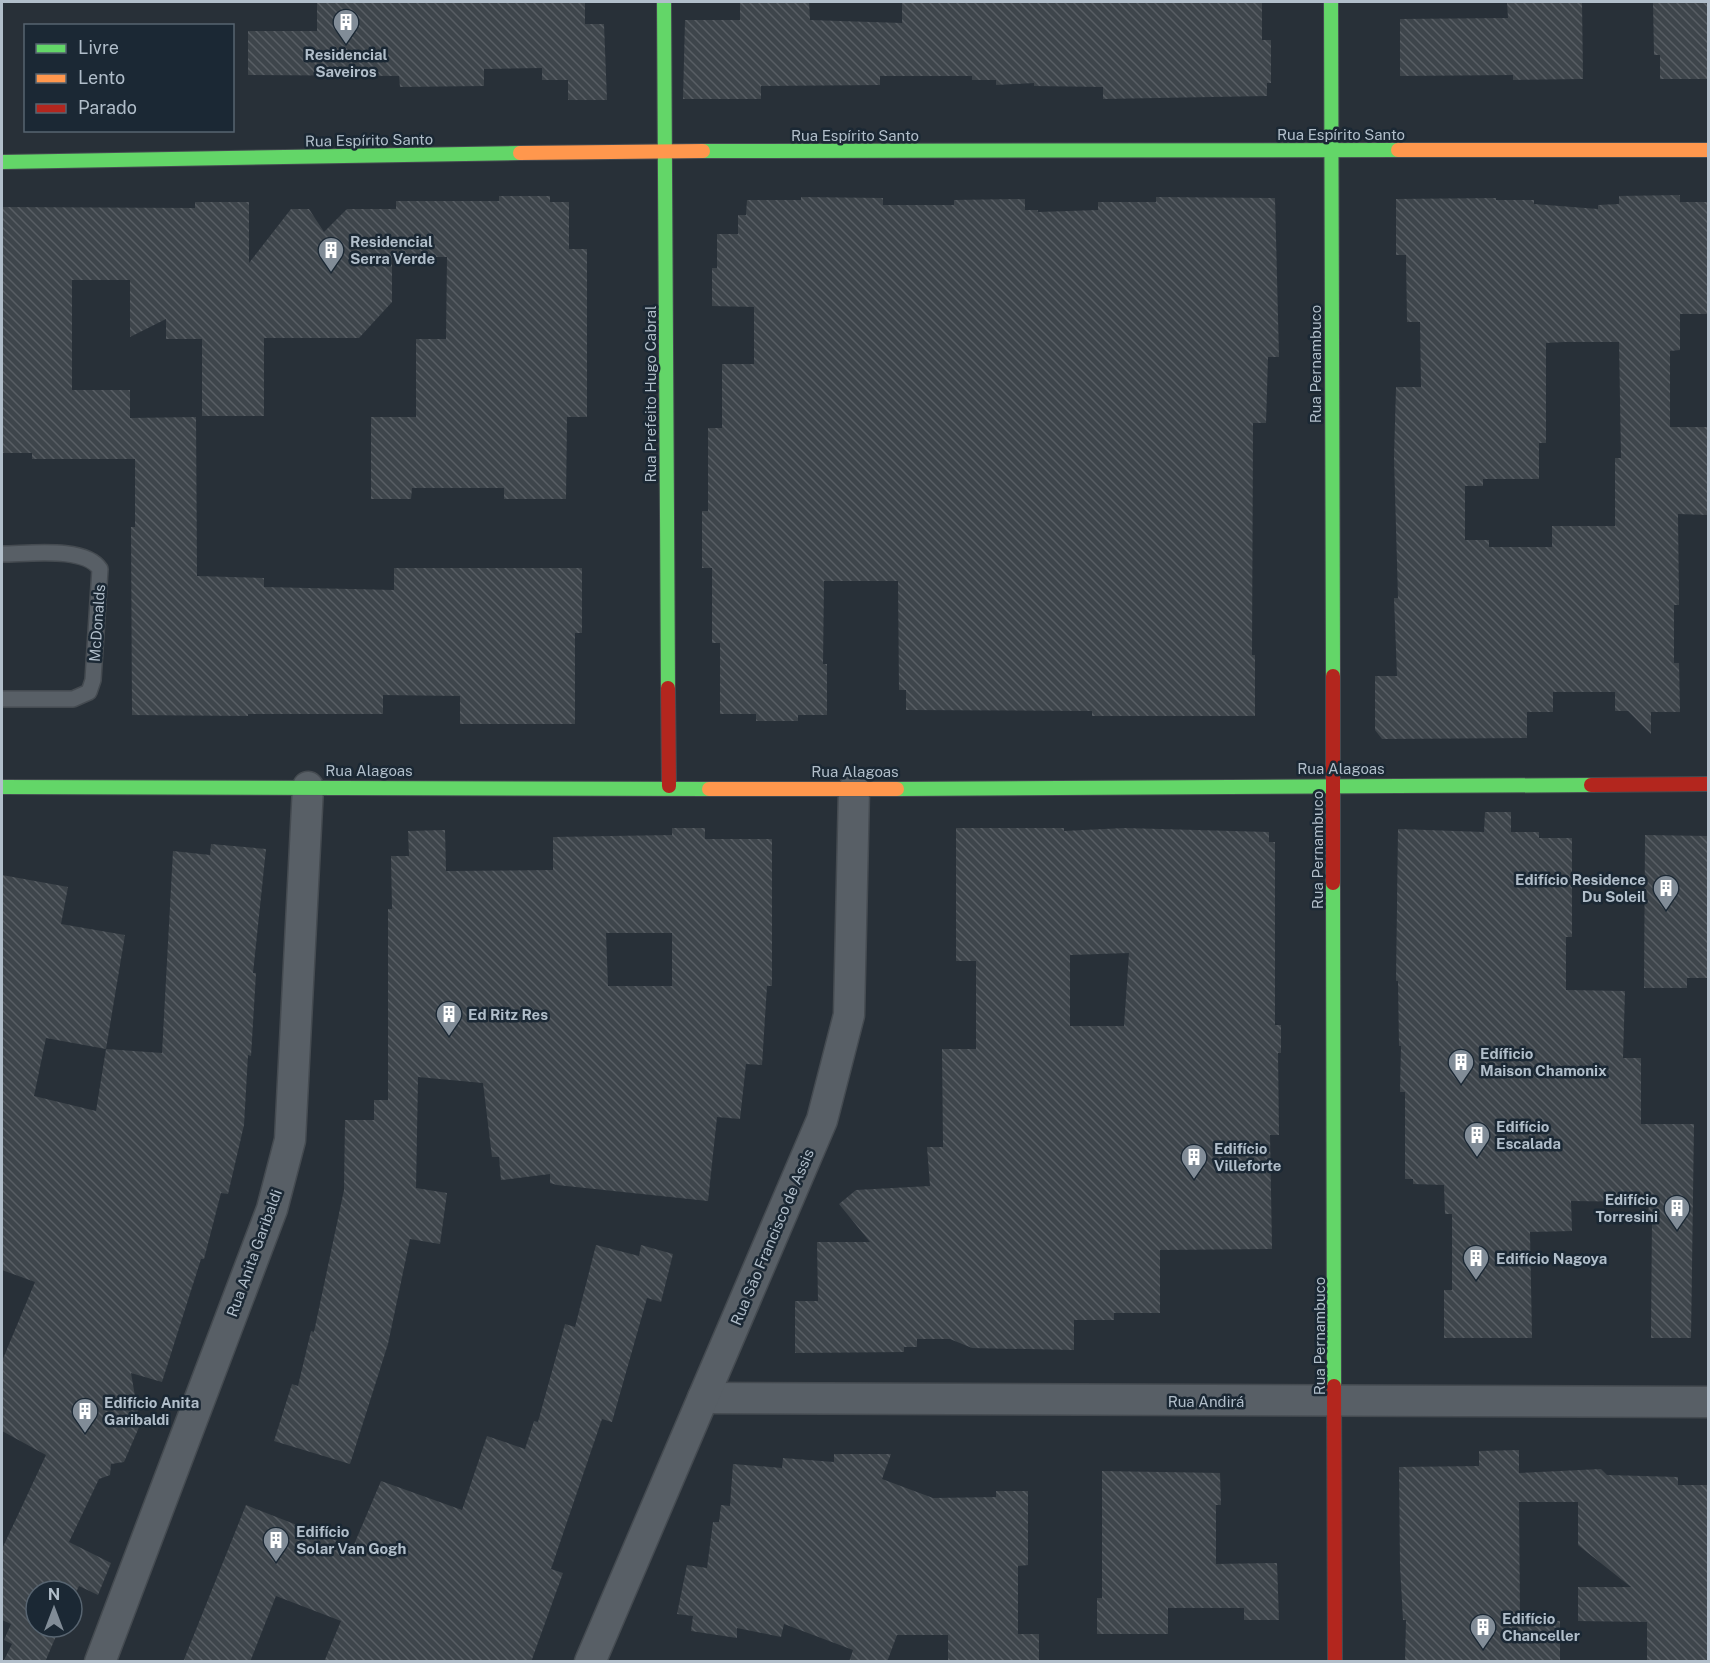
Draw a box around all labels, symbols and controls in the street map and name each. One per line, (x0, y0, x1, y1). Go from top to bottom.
building icon: Residencial Saveiros (331, 7, 361, 45)
legend (24, 24, 234, 132)
text: Livre (78, 37, 119, 58)
place label: Residencial Saveiros (305, 46, 388, 80)
text: Lento (78, 67, 125, 88)
text: Parado (78, 97, 137, 118)
street label: Rua Espírito Santo (1277, 126, 1405, 143)
street label: Rua Espírito Santo (791, 127, 919, 144)
street label: Rua Espírito Santo (305, 130, 433, 150)
place label: Residencial Serra Verde (350, 233, 435, 267)
building icon: Residencial Serra Verde (316, 235, 346, 273)
street label: Rua Prefeito Hugo Cabral (642, 305, 659, 483)
street label: Rua Pernambuco (1307, 305, 1324, 423)
street label: McDonalds (86, 584, 108, 662)
street label: Rua Alagoas (1297, 760, 1385, 777)
street label: Rua Alagoas (325, 762, 413, 779)
street label: Rua Alagoas (811, 763, 899, 780)
street label: Rua Pernambuco (1309, 791, 1326, 909)
place label: Edifício Residence Du Soleil (1515, 871, 1646, 905)
building icon: Edifício Residence Du Soleil (1651, 873, 1681, 911)
building icon: Ed Ritz Res (434, 999, 464, 1037)
place label: Ed Ritz Res (468, 1006, 548, 1023)
place label: Edíficio Maison Chamonix (1480, 1045, 1607, 1079)
building icon: Edíficio Maison Chamonix (1446, 1047, 1476, 1085)
place label: Edifício Escalada (1496, 1118, 1561, 1152)
building icon: Edifício Escalada (1462, 1120, 1492, 1158)
place label: Edifício Villeforte (1214, 1140, 1282, 1174)
building icon: Edifício Villeforte (1179, 1142, 1209, 1180)
street label: Rua São Francisco de Assis (727, 1146, 817, 1328)
street label: Rua Anita Garibaldi (223, 1187, 285, 1319)
place label: Edifício Torresini (1595, 1191, 1658, 1225)
building icon: Edifício Torresini (1662, 1193, 1692, 1231)
building icon: Edifício Nagoya (1461, 1243, 1491, 1281)
place label: Edifício Nagoya (1496, 1250, 1607, 1267)
street label: Rua Pernambuco (1311, 1277, 1328, 1395)
street label: Rua Andirá (1168, 1393, 1244, 1410)
place label: Edifício Anita Garibaldi (104, 1394, 199, 1428)
building icon: Edifício Anita Garibaldi (70, 1396, 100, 1434)
place label: Edifício Solar Van Gogh (296, 1523, 406, 1557)
building icon: Edifício Solar Van Gogh (261, 1525, 291, 1563)
north arrow (24, 1579, 84, 1639)
text: N (48, 1585, 60, 1604)
place label: Edifício Chanceller (1502, 1610, 1580, 1644)
building icon: Edifício Chanceller (1468, 1612, 1498, 1650)

